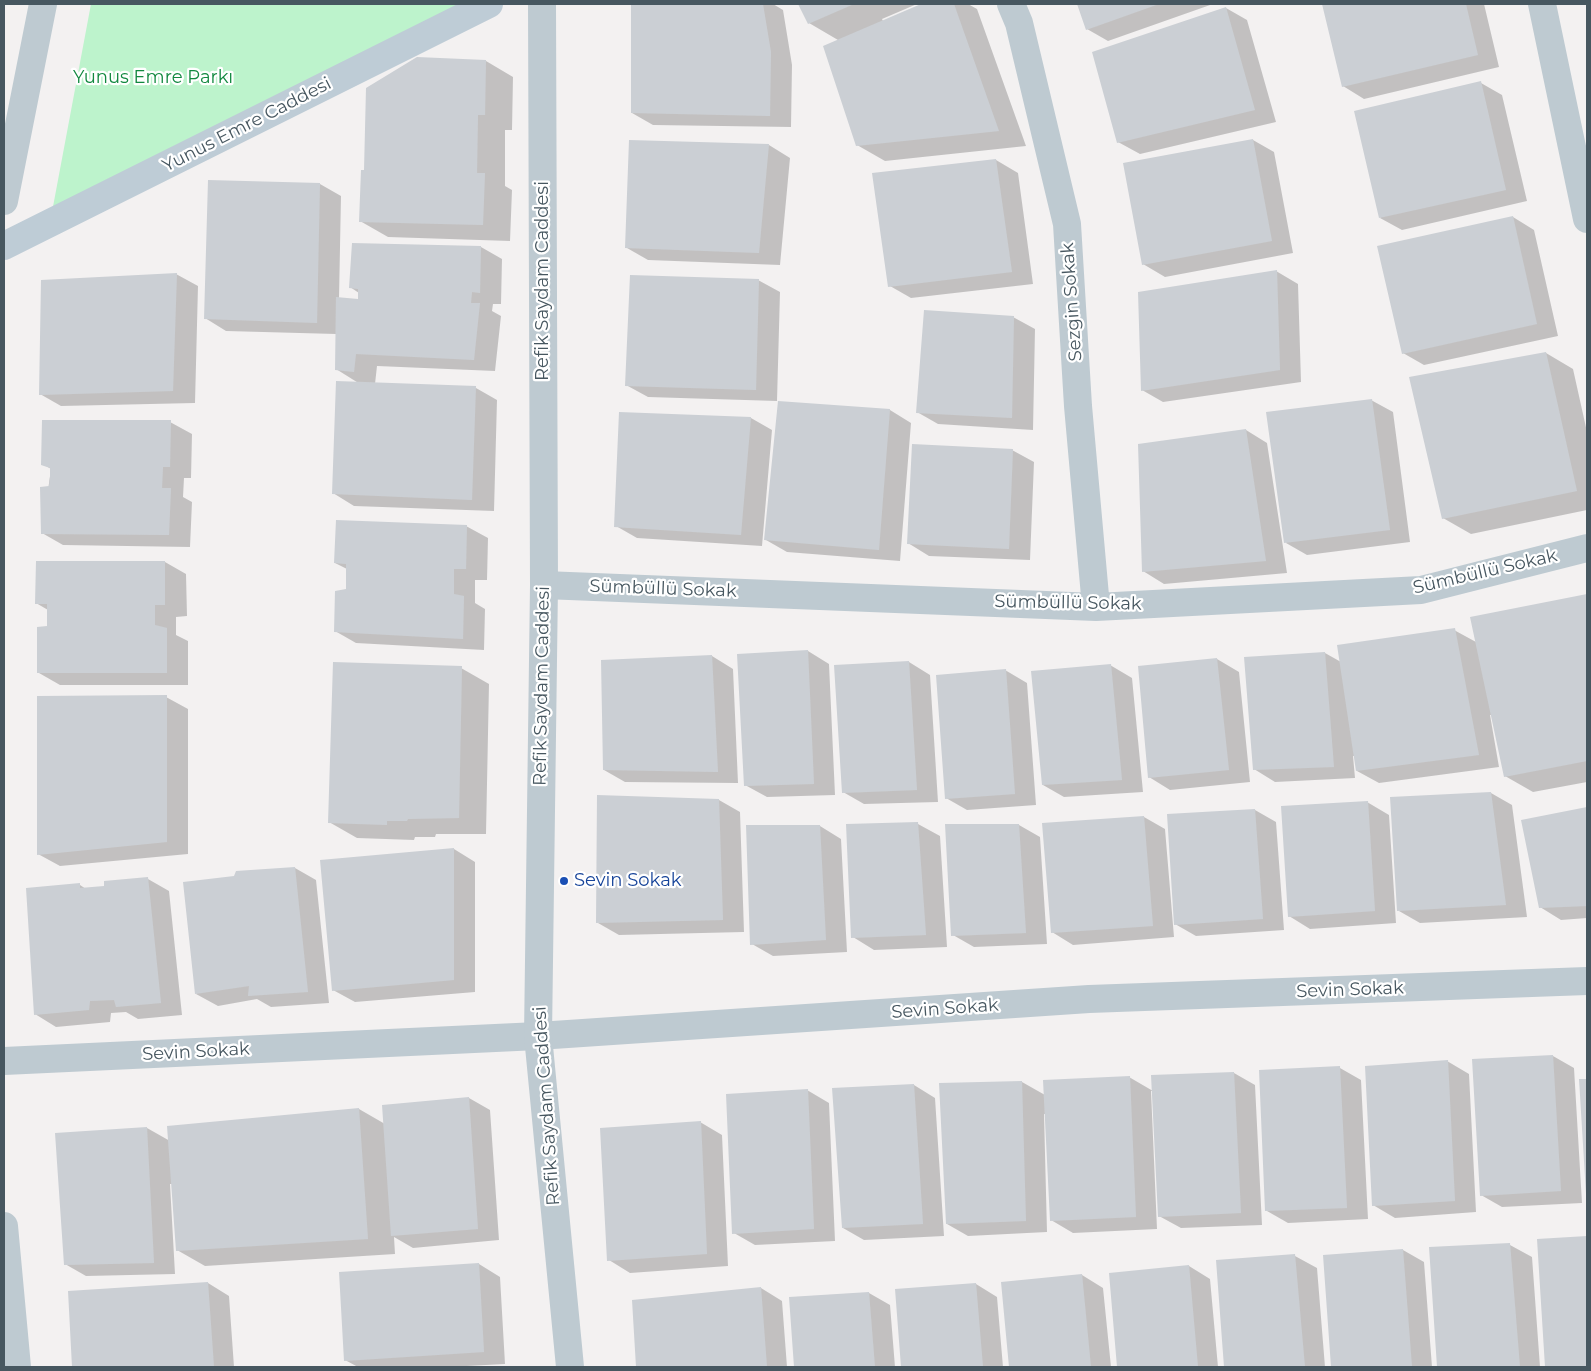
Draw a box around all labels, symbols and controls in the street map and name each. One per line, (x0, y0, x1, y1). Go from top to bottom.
park label: Yunus Emre Parkı (73, 67, 233, 89)
street label: Yunus Emre Caddesi (159, 73, 335, 177)
street label: Refik Saydam Caddesi (532, 181, 554, 381)
street label: Sezgin Sokak (1057, 242, 1087, 362)
street label: Sümbüllü Sokak (1411, 545, 1559, 599)
street label: Sümbüllü Sokak (589, 576, 737, 602)
street label: Refik Saydam Caddesi (529, 586, 555, 786)
street label: Sümbüllü Sokak (994, 591, 1142, 615)
place label: Sevin Sokak (574, 870, 682, 892)
marker: Sevin Sokak (558, 875, 570, 887)
street label: Sevin Sokak (1296, 977, 1404, 1003)
street label: Sevin Sokak (891, 994, 999, 1024)
street label: Refik Saydam Caddesi (529, 1006, 565, 1206)
street label: Sevin Sokak (142, 1038, 250, 1066)

